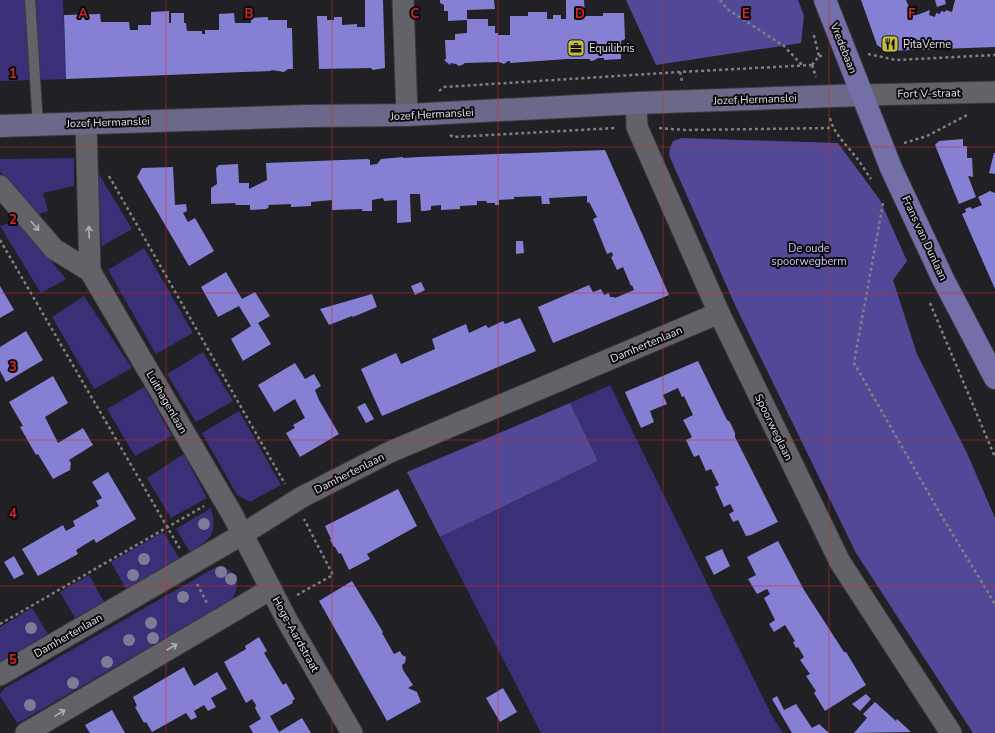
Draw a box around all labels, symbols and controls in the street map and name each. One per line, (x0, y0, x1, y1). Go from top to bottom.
text: A (78, 5, 88, 23)
text: B (245, 5, 254, 23)
text: C (411, 5, 420, 23)
text: D (575, 5, 585, 23)
text: E (742, 5, 750, 23)
text: F (908, 5, 916, 23)
street label: Vredebaan (826, 20, 860, 76)
restaurant icon: PitaVerne (880, 34, 900, 54)
place label: PitaVerne (903, 37, 951, 52)
office icon: Equilibris (566, 38, 586, 58)
place label: Equilibris (589, 41, 635, 56)
text: 1 (9, 65, 17, 83)
street label: Fort V-straat (897, 85, 961, 102)
street label: Jozef Hermanslei (712, 91, 797, 108)
street label: Jozef Hermanslei (389, 105, 474, 124)
street label: Jozef Hermanslei (65, 114, 150, 131)
street label: Frans van Dunlaan (898, 193, 951, 283)
text: 2 (9, 211, 17, 229)
one-way arrow (30, 221, 39, 232)
one-way arrow (86, 226, 93, 239)
park label: De oude spoorwegberm (771, 241, 847, 269)
street label: Damhertenlaan (608, 323, 684, 366)
text: 3 (9, 358, 17, 376)
street label: Luithagenlaan (143, 368, 191, 436)
street label: Spoorweglaan (751, 391, 796, 463)
street label: Damhertenlaan (312, 449, 387, 498)
text: 4 (9, 505, 17, 523)
street label: Hoge-Aardstraat (269, 594, 323, 675)
street label: Damhertenlaan (31, 610, 105, 661)
one-way arrow (166, 643, 178, 651)
text: 5 (9, 651, 17, 669)
one-way arrow (54, 709, 66, 717)

